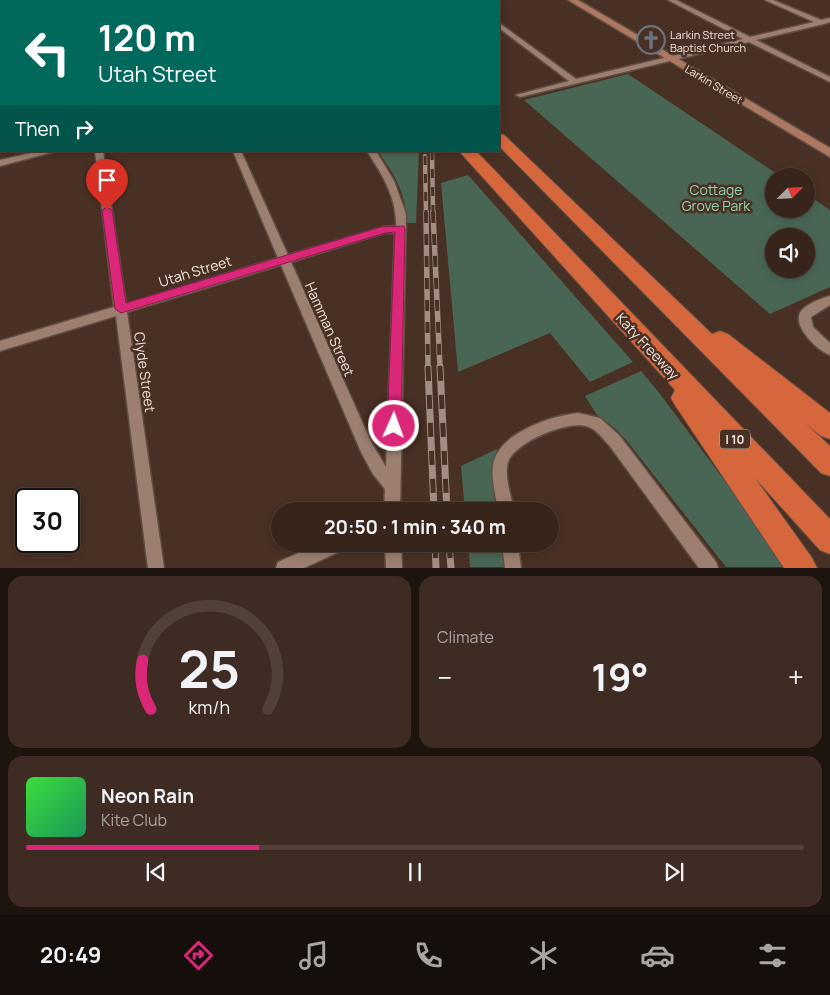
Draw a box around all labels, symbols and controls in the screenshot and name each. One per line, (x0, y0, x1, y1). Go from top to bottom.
text: 120 m (98, 14, 196, 62)
icon: left (15, 20, 80, 85)
church icon: Larkin Street Baptist Church (636, 25, 666, 55)
place label: Larkin Street Baptist Church (670, 27, 746, 55)
text: Utah Street (98, 59, 217, 89)
street label: Larkin Street (682, 61, 746, 107)
icon: right (70, 115, 98, 143)
text: Then (15, 116, 60, 142)
pin (86, 159, 128, 210)
icon: arrive (93, 166, 121, 194)
north arrow (765, 168, 815, 218)
map controls (765, 168, 815, 278)
park label: Cottage Grove Park (682, 180, 751, 215)
button: sound (765, 228, 815, 278)
street label: Utah Street (156, 251, 234, 291)
street label: Hamman Street (301, 279, 359, 379)
street label: Katy Freeway (612, 309, 684, 384)
street label: Clyde Street (130, 331, 160, 414)
position arrow (367, 399, 419, 451)
road number: I 10 (720, 429, 750, 448)
speed limit sign: 30 (15, 488, 80, 553)
text: 20:50 · 1 min · 340 m (324, 514, 506, 540)
text: Climate (437, 626, 494, 648)
text: 25 (179, 633, 240, 704)
text: 19° (591, 650, 649, 702)
text: − (437, 658, 452, 696)
text: + (788, 658, 804, 696)
text: km/h (189, 695, 230, 719)
text: Neon Rain (101, 783, 194, 809)
text: Kite Club (101, 809, 167, 831)
icon: previous (142, 858, 170, 886)
icon: pause (401, 858, 429, 886)
icon: next (660, 858, 688, 886)
icon: directions (181, 938, 216, 973)
icon: music (296, 938, 331, 973)
icon: phone (411, 938, 446, 973)
icon: climate (526, 938, 561, 973)
icon: car (640, 938, 675, 973)
icon: filters (755, 938, 790, 973)
text: 20:49 (40, 940, 102, 970)

